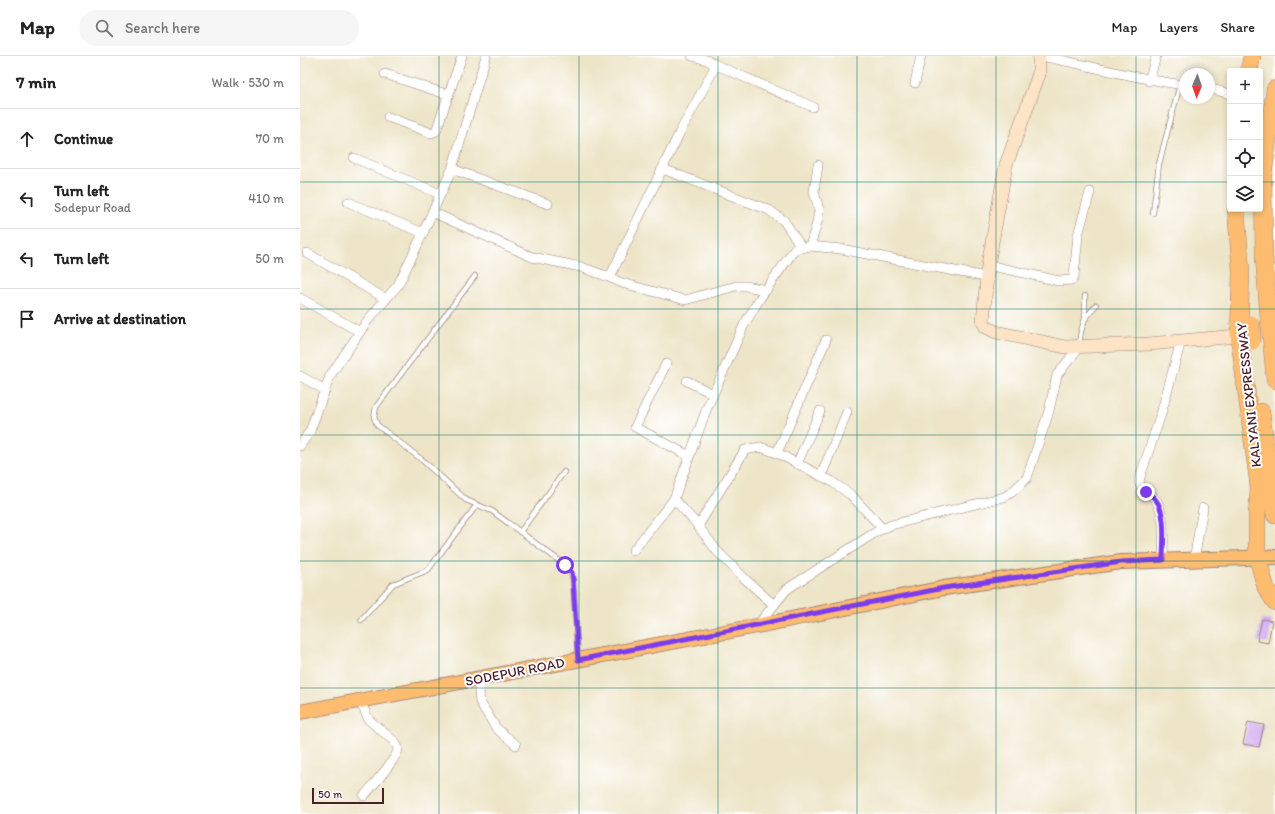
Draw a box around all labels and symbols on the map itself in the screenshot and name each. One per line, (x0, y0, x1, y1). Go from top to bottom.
north arrow (1179, 68, 1215, 104)
street label: KALYANI EXPRESSWAY (1233, 322, 1265, 468)
route end (1137, 483, 1155, 501)
route start (556, 556, 574, 574)
street label: SODEPUR ROAD (464, 654, 566, 690)
scale bar (312, 786, 384, 805)

